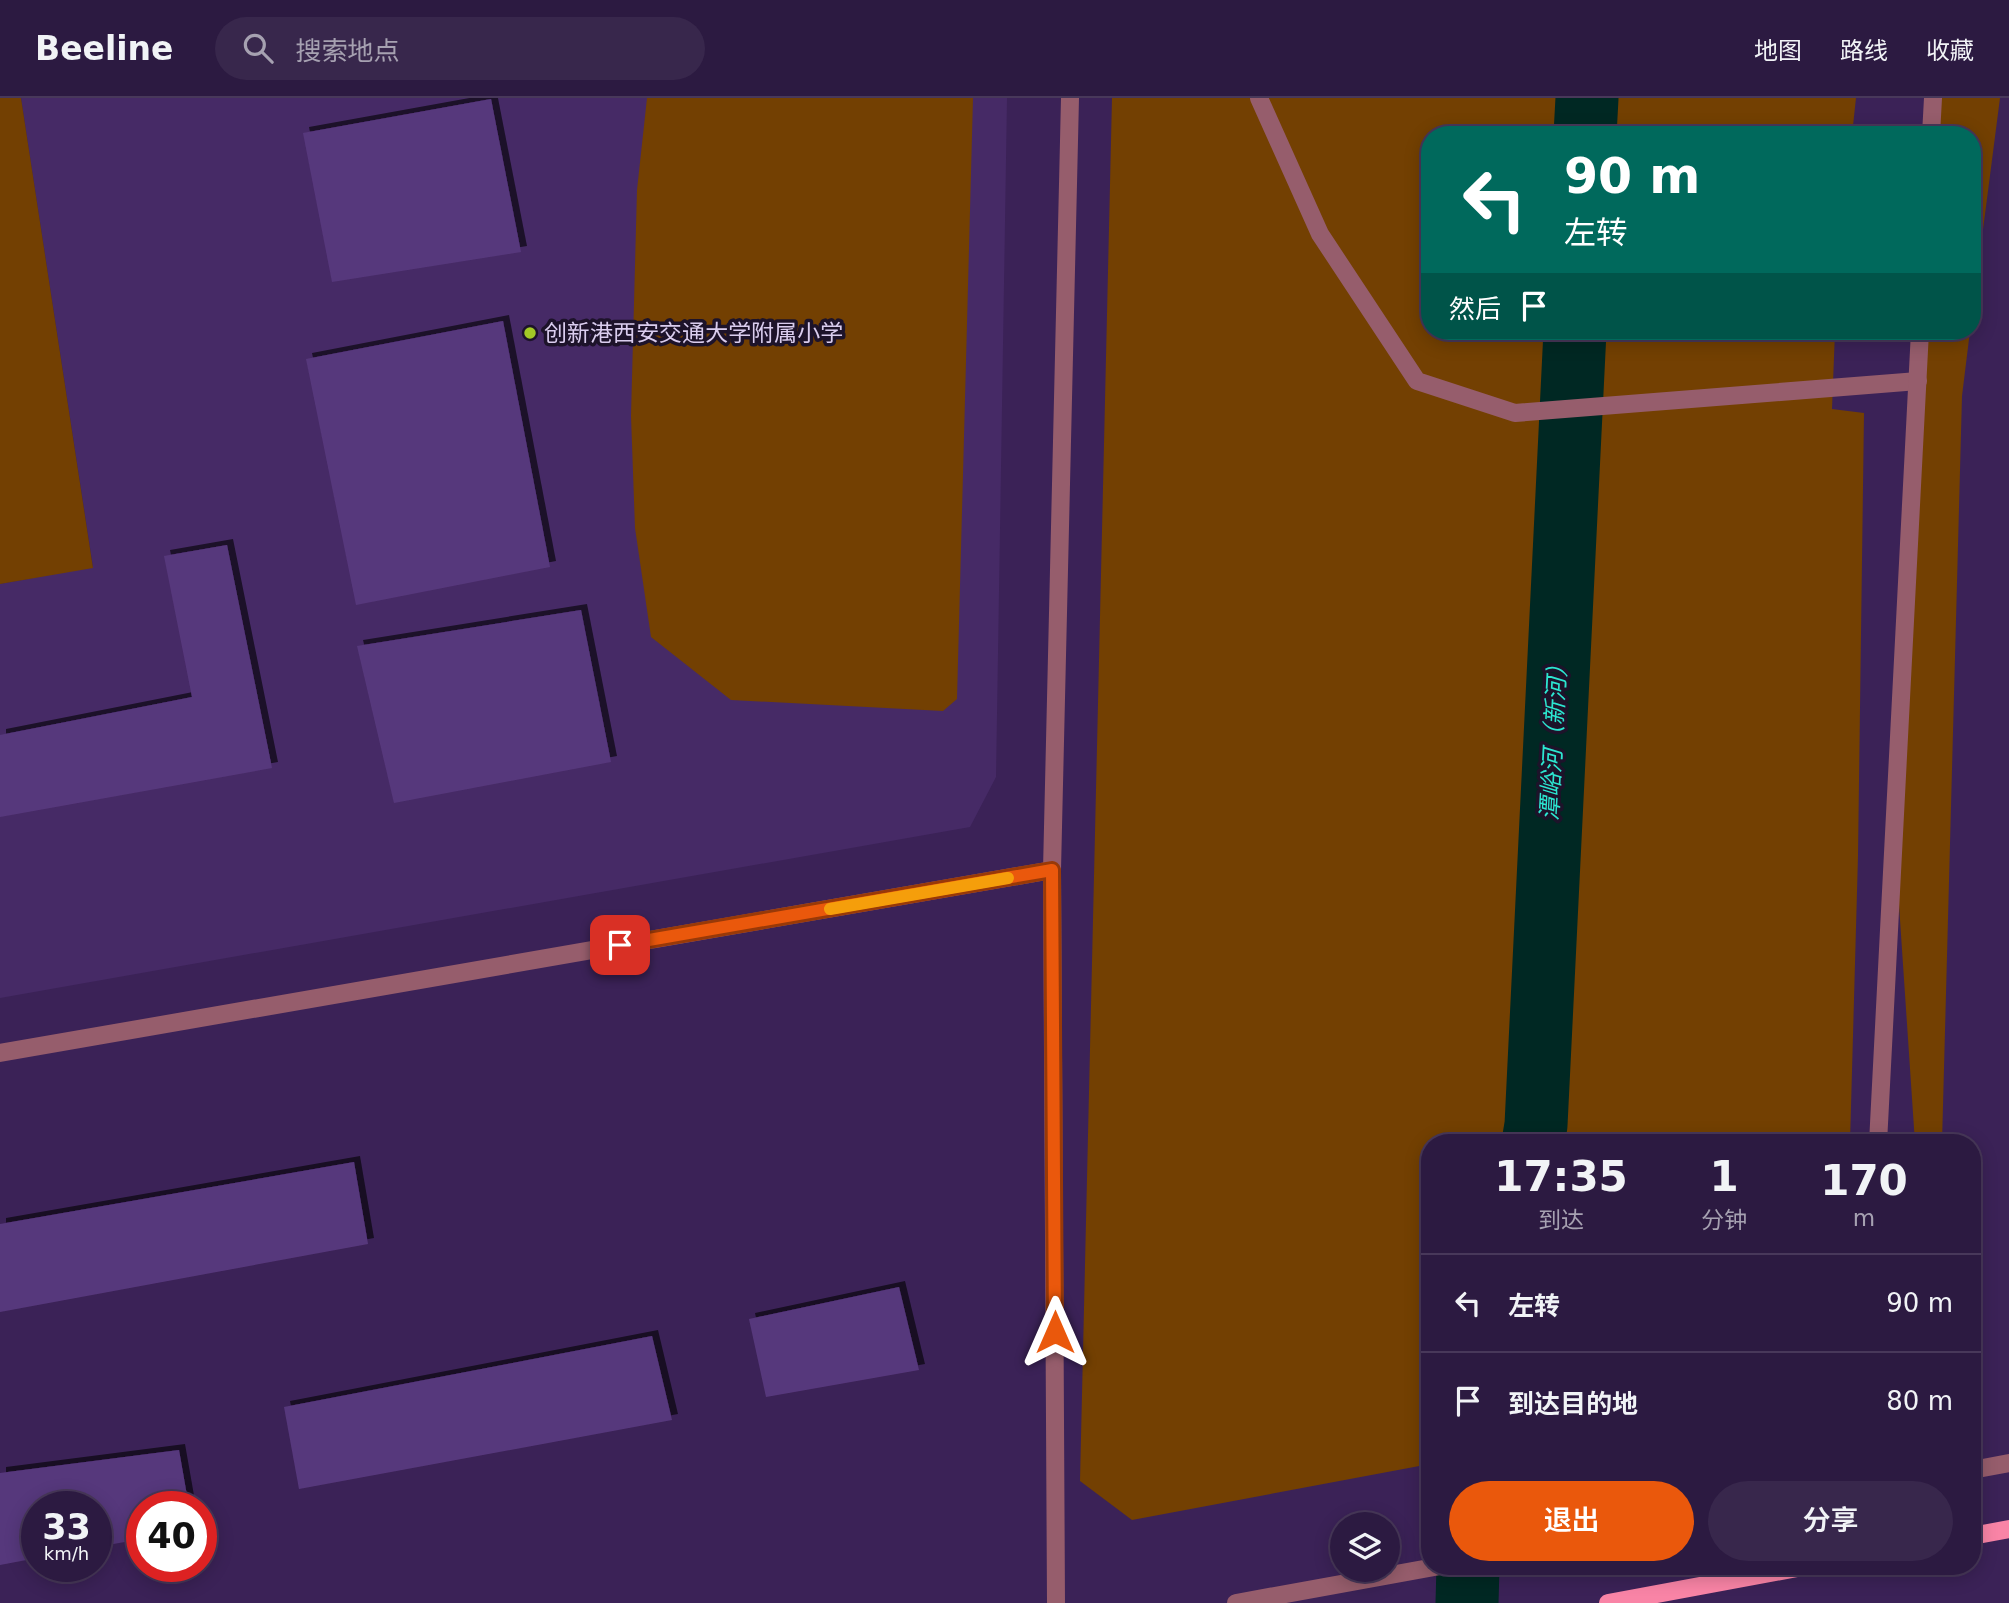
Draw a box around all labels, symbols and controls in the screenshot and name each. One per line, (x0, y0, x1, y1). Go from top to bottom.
search box (215, 17, 705, 80)
text: Beeline (35, 29, 173, 68)
icon: search (239, 29, 277, 67)
text: 搜索地点 (295, 36, 399, 66)
text: 地图 (1754, 37, 1802, 65)
text: 路线 (1840, 37, 1888, 65)
text: 收藏 (1926, 37, 1974, 65)
text: 90 m (1564, 148, 1700, 205)
icon: left (1449, 154, 1540, 245)
text: 左转 (1564, 214, 1628, 252)
icon: arrive (1515, 287, 1553, 325)
text: 然后 (1449, 294, 1501, 324)
place label: 创新港西安交通大学附属小学 (544, 320, 843, 346)
marker: 创新港西安交通大学附属小学 (522, 325, 538, 341)
water label: 潭峪河（新河） (1536, 652, 1572, 822)
pin (590, 915, 650, 975)
icon: arrive (601, 926, 639, 964)
text: 17:35 (1494, 1152, 1628, 1201)
text: 1 (1709, 1152, 1739, 1201)
text: 170 (1820, 1156, 1908, 1205)
text: m (1853, 1205, 1875, 1231)
text: 到达 (1538, 1207, 1584, 1233)
text: 分钟 (1701, 1207, 1747, 1233)
icon: left (1449, 1284, 1487, 1322)
text: 90 m (1886, 1288, 1953, 1318)
text: 左转 (1508, 1291, 1560, 1321)
position arrow (1018, 1295, 1092, 1369)
icon: arrive (1449, 1382, 1487, 1420)
text: 80 m (1886, 1386, 1953, 1416)
text: 到达目的地 (1508, 1389, 1638, 1419)
button: 退出 (1449, 1481, 1694, 1561)
button: 分享 (1708, 1481, 1953, 1561)
speed limit sign: 40 (126, 1491, 217, 1582)
text: 33 (42, 1507, 91, 1547)
map controls (1330, 1512, 1400, 1582)
button: layers (1330, 1512, 1400, 1582)
text: km/h (44, 1543, 89, 1564)

